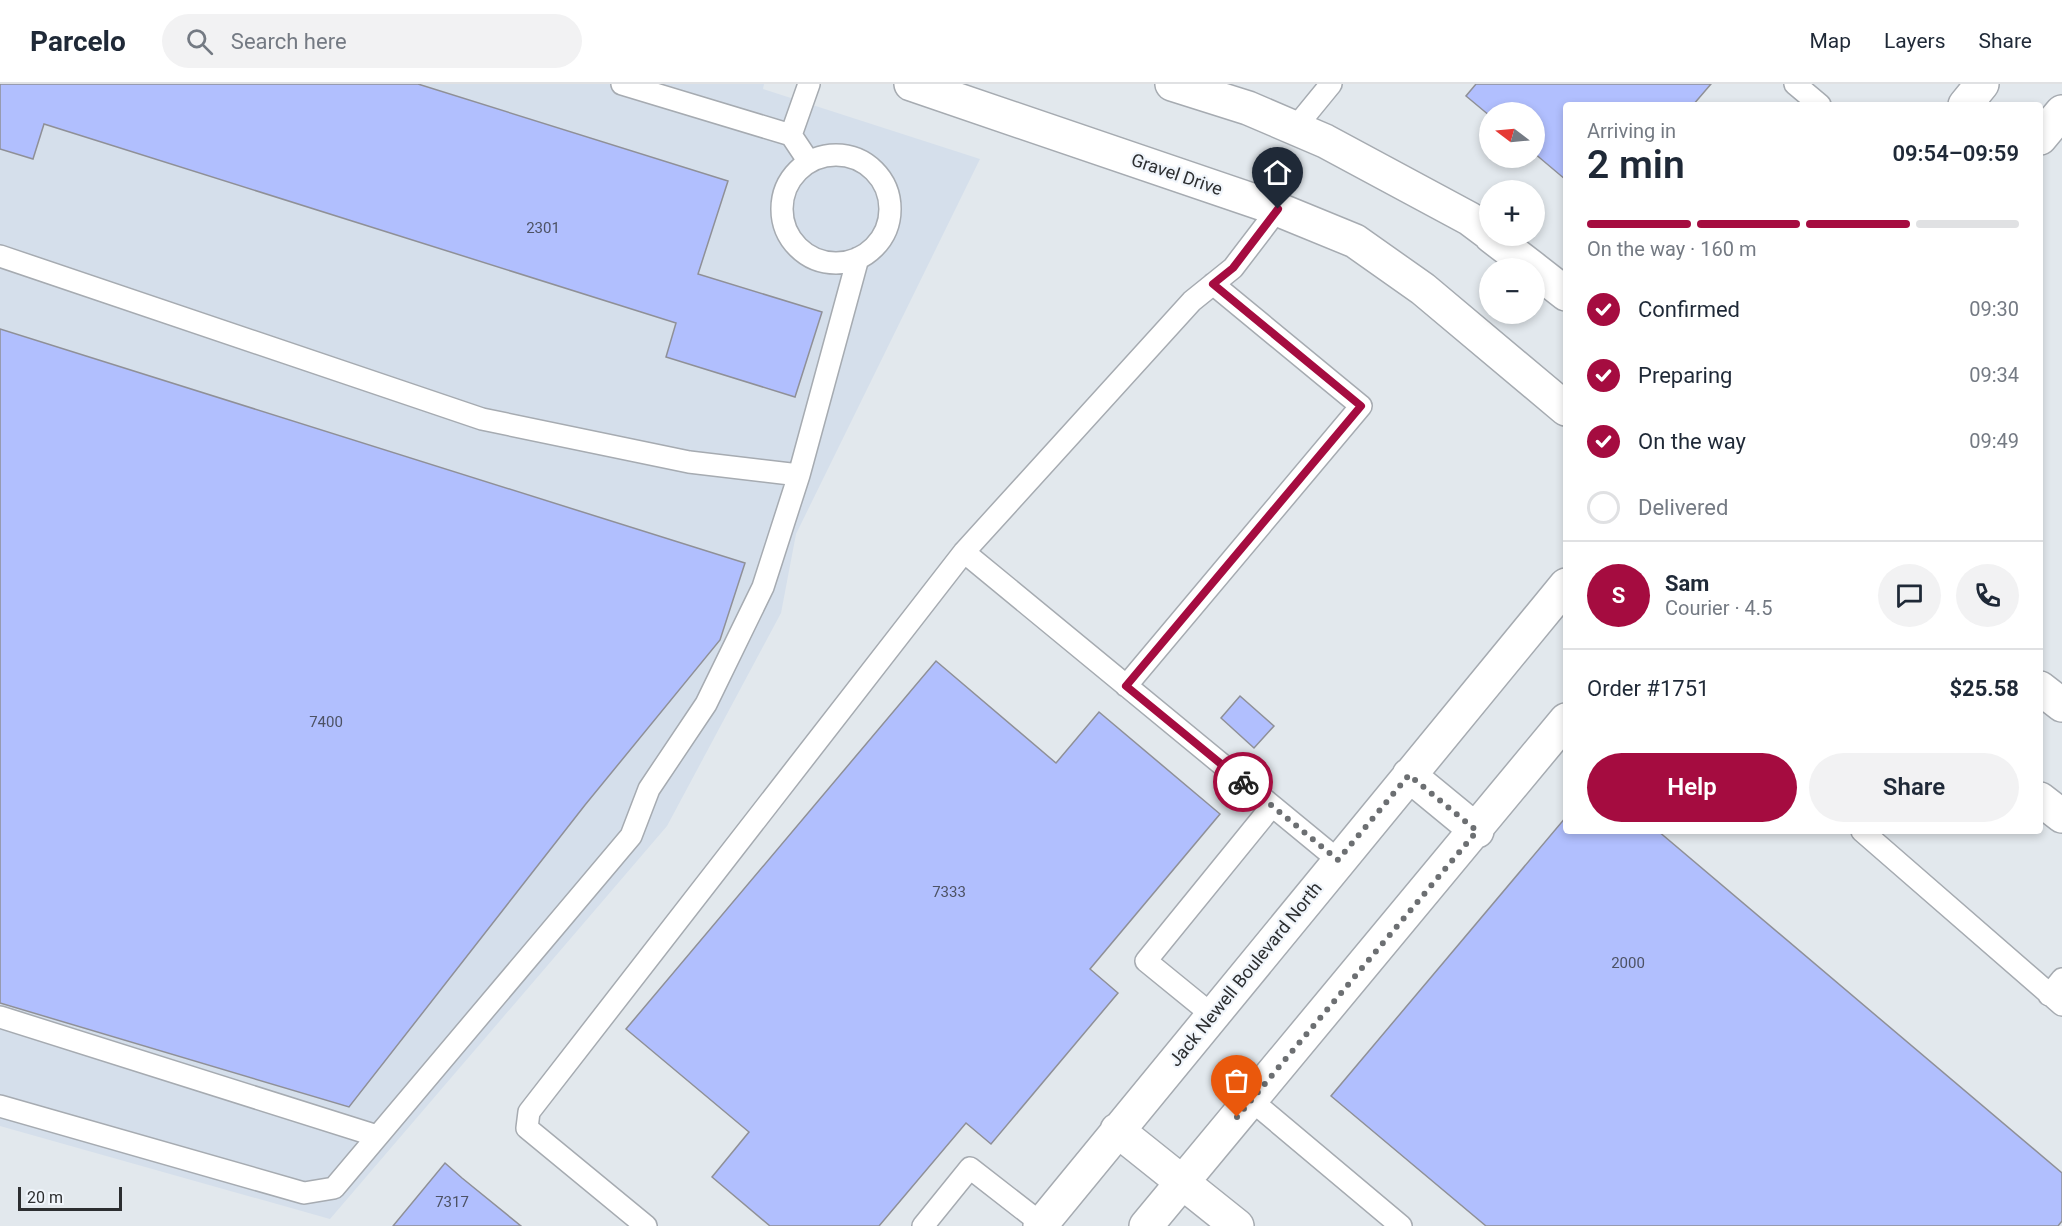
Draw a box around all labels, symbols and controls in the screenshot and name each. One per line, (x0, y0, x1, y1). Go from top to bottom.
search box (162, 14, 582, 68)
text: Parcelo (30, 25, 126, 58)
icon: search (183, 25, 216, 58)
text: Search here (231, 29, 347, 54)
text: Map (1809, 29, 1851, 53)
text: Layers (1884, 29, 1945, 53)
text: Share (1978, 29, 2032, 53)
north arrow (1479, 102, 1545, 168)
map controls (1479, 102, 1545, 324)
text: Arriving in (1587, 119, 1676, 143)
text: 09:54–09:59 (1892, 141, 2019, 166)
text: 2 min (1587, 142, 1685, 188)
pin (1252, 147, 1303, 209)
street label: Gravel Drive (1129, 149, 1225, 199)
icon: home (1261, 156, 1294, 189)
button: + (1479, 180, 1545, 246)
house number: 2301 (526, 219, 560, 237)
text: On the way · 160 m (1587, 237, 1756, 261)
button: − (1479, 258, 1545, 324)
icon: check (1587, 293, 1620, 326)
text: Confirmed (1638, 297, 1740, 322)
text: 09:30 (1969, 297, 2019, 321)
icon: check (1587, 359, 1620, 392)
text: Preparing (1638, 363, 1732, 388)
text: 09:34 (1969, 363, 2019, 387)
icon: check (1587, 425, 1620, 458)
text: On the way (1638, 429, 1746, 454)
text: 09:49 (1969, 429, 2019, 453)
text: Delivered (1638, 495, 1728, 520)
button: chat (1878, 564, 1941, 627)
button: phone (1956, 564, 2019, 627)
text: Sam (1665, 571, 1709, 596)
text: S (1612, 583, 1625, 608)
text: Courier · 4.5 (1665, 596, 1772, 620)
text: Order #1751 (1587, 676, 1709, 701)
text: $25.58 (1950, 676, 2019, 701)
house number: 7400 (309, 713, 343, 731)
courier (1213, 752, 1273, 812)
button: Help (1587, 753, 1797, 822)
button: Share (1809, 753, 2019, 822)
icon: bike (1227, 766, 1260, 799)
street label: Jack Newell Boulevard North (1164, 878, 1326, 1070)
house number: 7333 (932, 883, 966, 901)
house number: 2000 (1611, 954, 1645, 972)
pin (1211, 1055, 1262, 1117)
icon: bag (1220, 1064, 1253, 1097)
scale bar (18, 1184, 122, 1212)
text: 20 m (27, 1188, 63, 1207)
house number: 7317 (435, 1193, 469, 1211)

